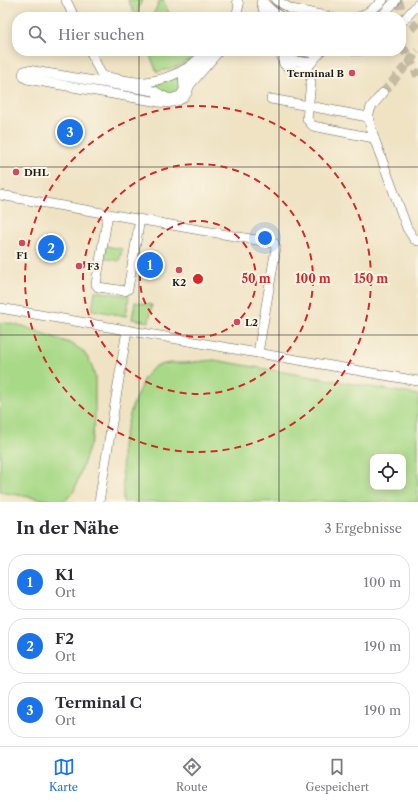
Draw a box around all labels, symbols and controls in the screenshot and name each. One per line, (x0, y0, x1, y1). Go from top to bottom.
search box (12, 12, 406, 56)
icon: search (26, 23, 48, 45)
text: Hier suchen (58, 25, 145, 44)
place label: Terminal B (287, 67, 345, 80)
marker: Terminal B (347, 68, 357, 78)
pin: 3 (57, 117, 83, 147)
place label: DHL (24, 166, 49, 179)
marker: DHL (11, 167, 21, 177)
your location (255, 228, 275, 248)
pin: 2 (38, 233, 64, 263)
marker: F1 (17, 238, 27, 248)
place label: F1 (16, 249, 28, 262)
pin: 1 (137, 250, 163, 280)
place label: F3 (87, 260, 100, 273)
marker: F3 (74, 261, 84, 271)
marker: K2 (174, 265, 184, 275)
text: 50 m (241, 271, 271, 286)
text: 100 m (295, 271, 331, 286)
text: 150 m (354, 271, 388, 286)
centre of rings (191, 272, 205, 286)
place label: K2 (172, 276, 186, 289)
place label: L2 (245, 316, 258, 329)
marker: L2 (232, 317, 242, 327)
map controls (370, 454, 406, 490)
button: locate (370, 454, 406, 490)
text: In der Nähe (16, 518, 119, 538)
text: 3 Ergebnisse (324, 520, 402, 536)
text: K1 (55, 565, 74, 584)
text: 1 (27, 574, 33, 590)
text: 100 m (363, 574, 401, 590)
text: Ort (55, 584, 76, 600)
text: F2 (55, 629, 74, 648)
text: 2 (26, 638, 34, 654)
text: 190 m (364, 638, 401, 654)
text: Ort (55, 648, 76, 664)
text: Terminal C (55, 693, 142, 712)
text: 3 (26, 702, 34, 718)
text: 190 m (364, 702, 401, 718)
text: Ort (55, 712, 76, 728)
tab: Karte (49, 756, 78, 794)
tab: Route (176, 756, 208, 794)
tab: Gespeichert (306, 756, 369, 794)

